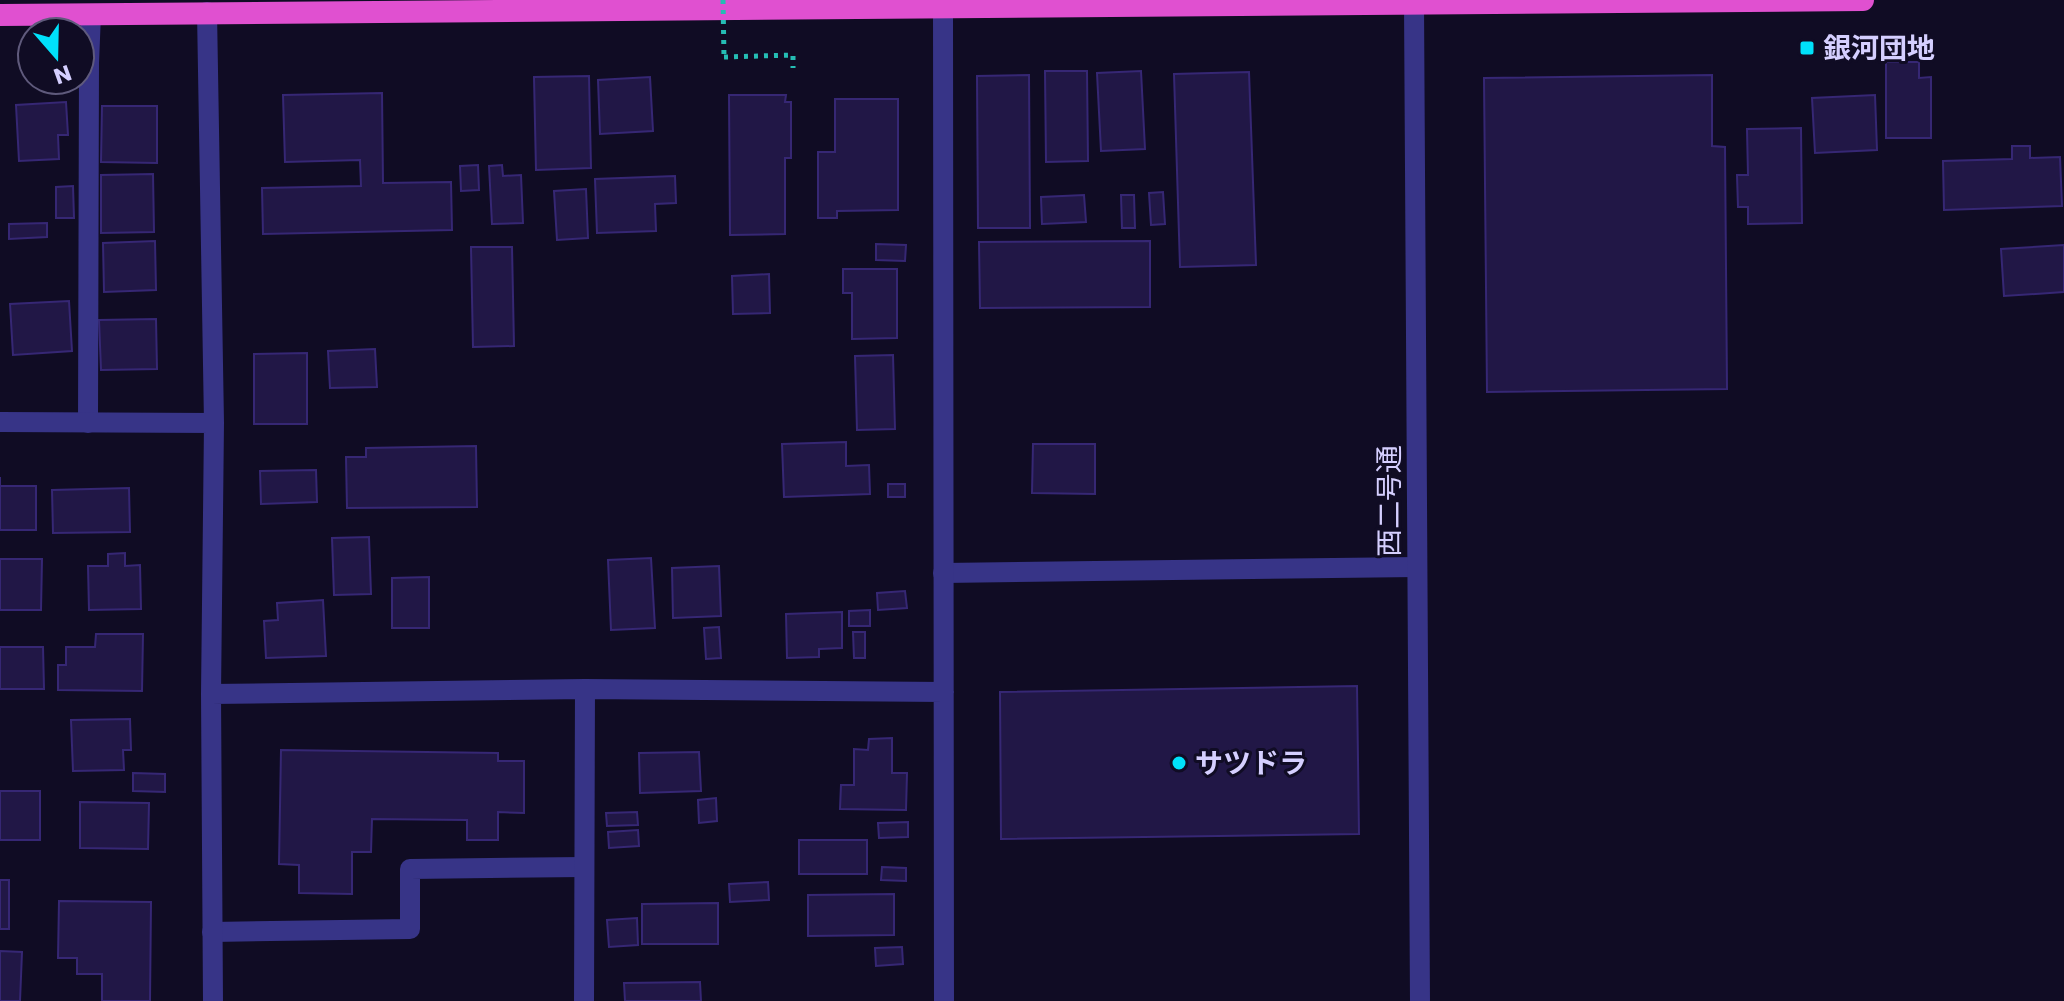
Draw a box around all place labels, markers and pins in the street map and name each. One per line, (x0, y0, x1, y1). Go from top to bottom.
place label: 銀河団地 (1823, 29, 1935, 68)
marker: 銀河団地 (1798, 39, 1816, 57)
place label: サツドラ (1195, 744, 1307, 783)
marker: サツドラ (1170, 754, 1188, 772)

